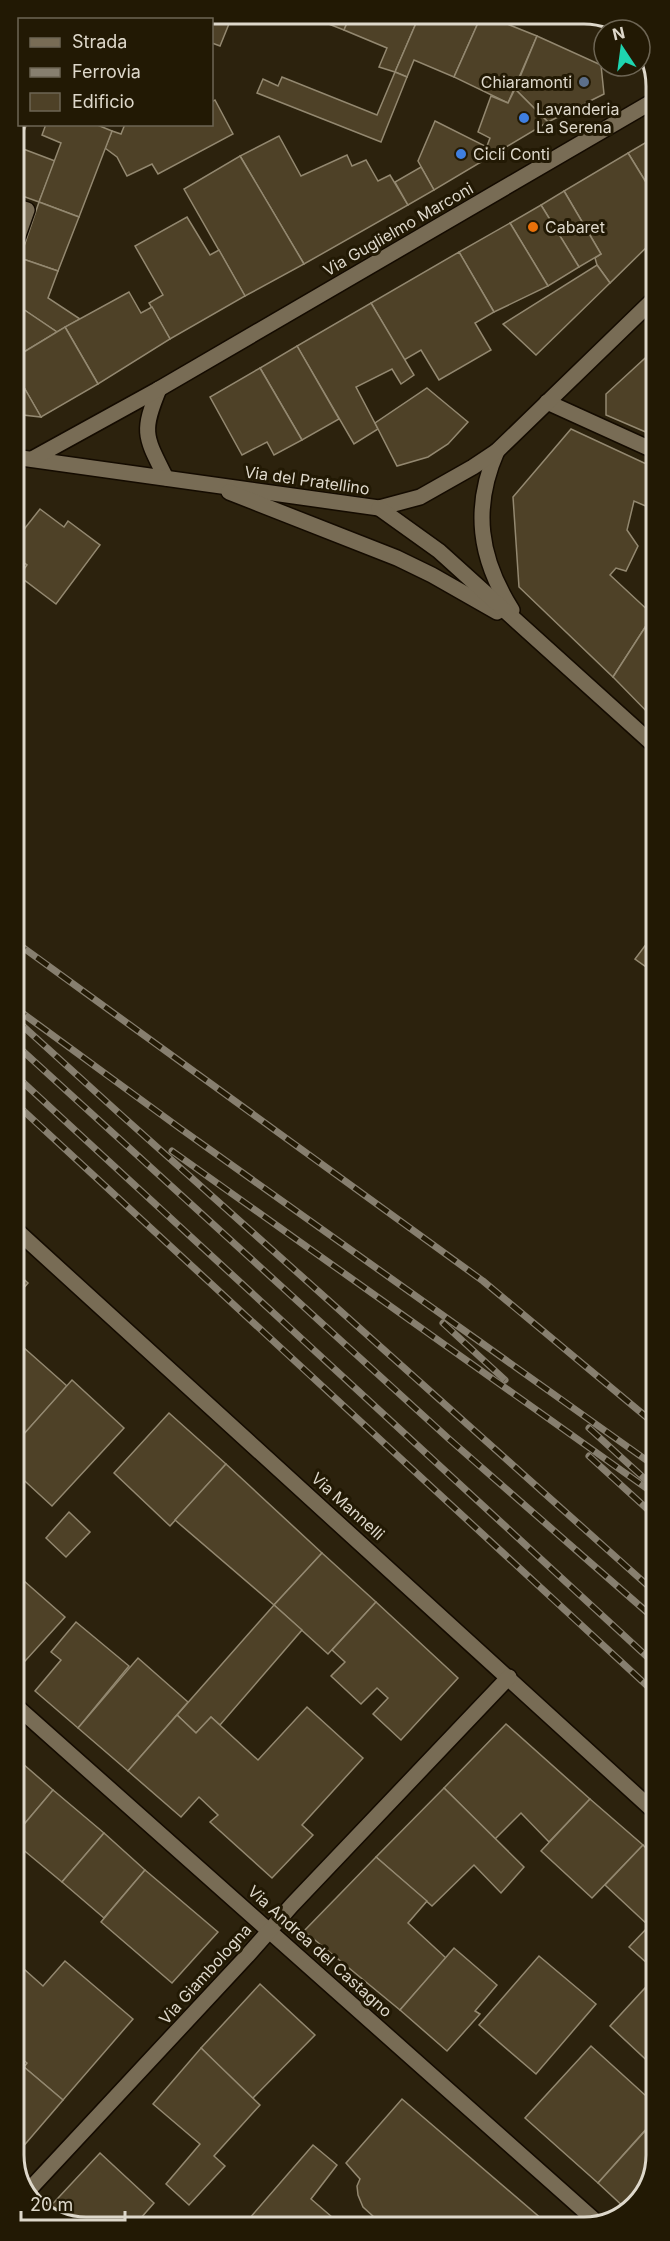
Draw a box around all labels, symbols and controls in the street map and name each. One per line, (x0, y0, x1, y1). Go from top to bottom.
legend (18, 18, 213, 126)
north arrow (592, 18, 652, 78)
text: N (610, 22, 627, 45)
text: Strada (72, 31, 127, 52)
text: Ferrovia (72, 61, 141, 82)
place label: Chiaramonti (481, 72, 572, 92)
marker: Chiaramonti (577, 75, 591, 89)
text: Edificio (72, 91, 135, 112)
place label: Lavanderia La Serena (536, 99, 619, 137)
marker: Lavanderia La Serena (517, 111, 531, 125)
place label: Cicli Conti (473, 144, 550, 164)
marker: Cicli Conti (454, 147, 468, 161)
street label: Via Guglielmo Marconi (319, 178, 477, 280)
place label: Cabaret (545, 217, 605, 237)
marker: Cabaret (526, 220, 540, 234)
street label: Via del Pratellino (243, 461, 371, 499)
street label: Via Mannelli (307, 1468, 389, 1544)
street label: Via Andrea del Castagno (244, 1881, 396, 2021)
street label: Via Giambologna (155, 1920, 255, 2028)
scale bar (21, 2184, 124, 2222)
text: 20 m (30, 2194, 73, 2215)

